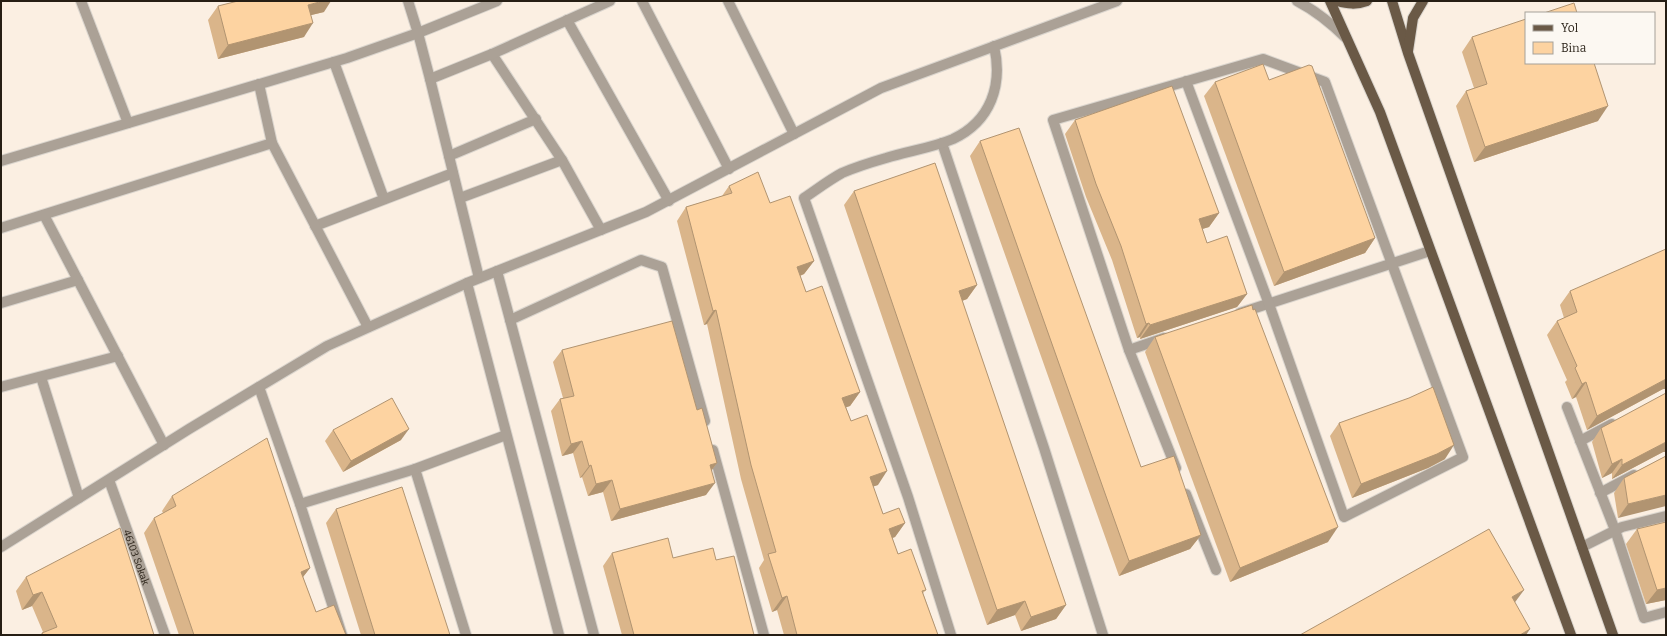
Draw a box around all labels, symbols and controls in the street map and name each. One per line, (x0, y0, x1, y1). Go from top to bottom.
legend (1525, 12, 1655, 64)
text: Yol (1561, 21, 1579, 35)
text: Bina (1561, 41, 1587, 55)
street label: 46103 Sokak (120, 528, 152, 587)

